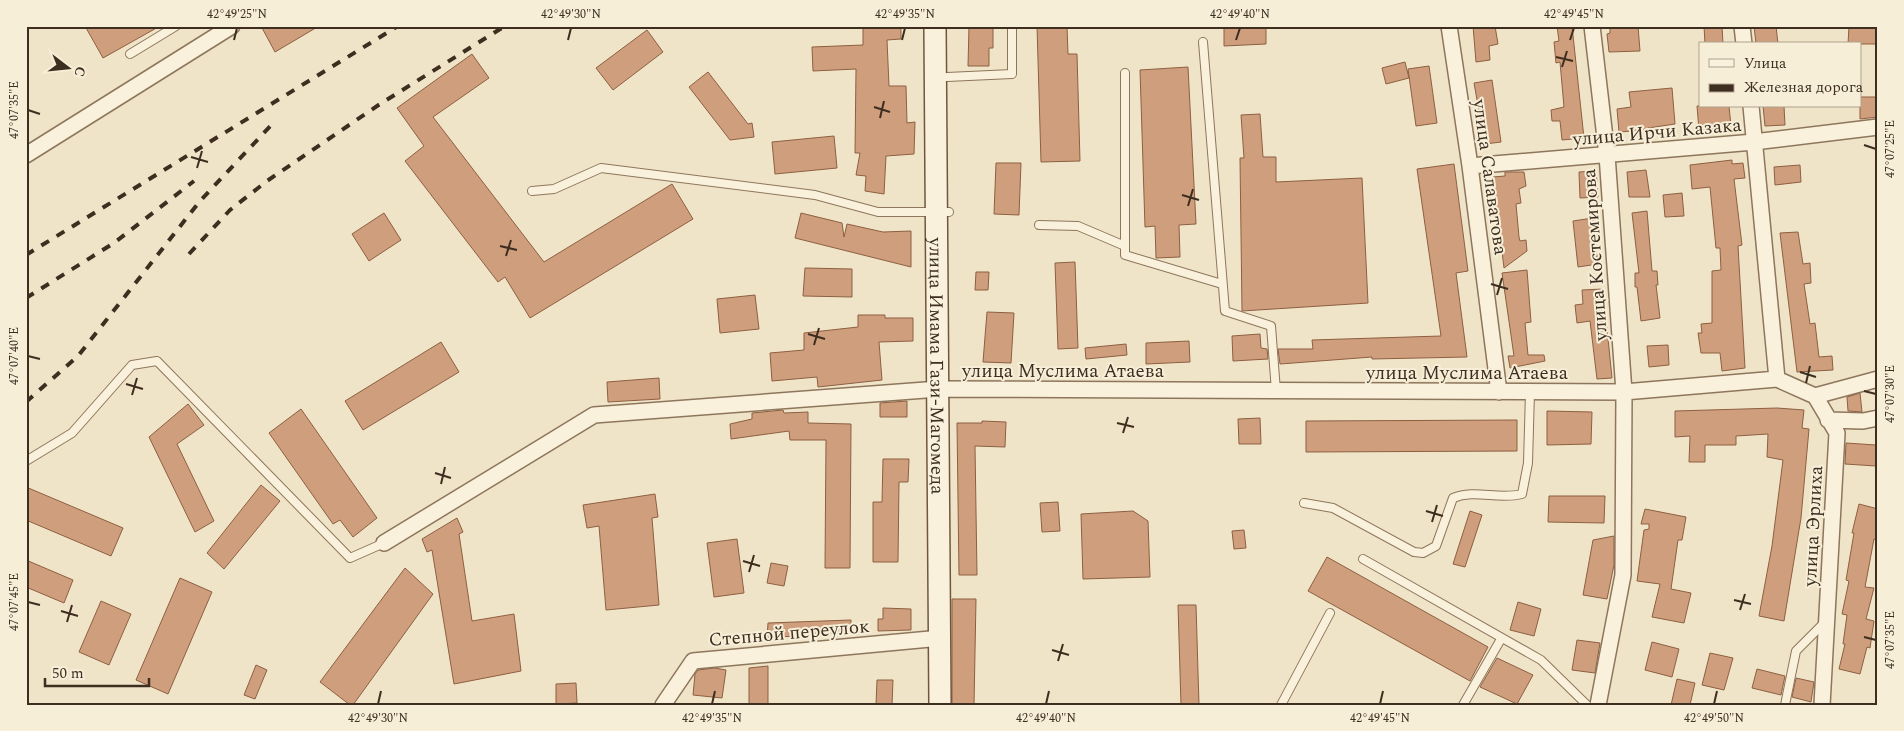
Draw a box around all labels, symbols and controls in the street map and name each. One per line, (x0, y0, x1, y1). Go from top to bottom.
text: 42°49'25"N (207, 5, 267, 24)
text: 42°49'30"N (541, 5, 601, 24)
text: 42°49'35"N (875, 5, 935, 24)
text: 42°49'40"N (1210, 5, 1270, 24)
text: 42°49'45"N (1544, 5, 1604, 24)
north arrow (42, 42, 92, 92)
legend (1699, 42, 1862, 108)
text: Улица (1744, 52, 1787, 75)
text: С (69, 64, 91, 79)
text: Железная дорога (1744, 76, 1864, 99)
text: 47°07'35"E (5, 81, 24, 139)
street label: улица Салаватова (1464, 97, 1515, 258)
street label: улица Ирчи Казака (1571, 111, 1743, 154)
text: 47°07'25"E (1881, 120, 1900, 178)
street label: улица Костемирова (1575, 167, 1616, 343)
street label: улица Имама Гази-Магомеда (921, 236, 951, 495)
text: 47°07'40"E (5, 327, 24, 385)
street label: улица Муслима Атаева (961, 357, 1165, 386)
street label: улица Муслима Атаева (1365, 359, 1569, 388)
text: 47°07'30"E (1881, 365, 1900, 423)
street label: улица Эрлиха (1796, 464, 1831, 588)
text: 47°07'45"E (5, 573, 24, 631)
text: 47°07'35"E (1881, 611, 1900, 669)
street label: Степной переулок (707, 612, 871, 655)
scale bar (45, 656, 149, 688)
text: 50 m (52, 662, 84, 685)
text: 42°49'30"N (348, 709, 408, 728)
text: 42°49'35"N (682, 709, 742, 728)
text: 42°49'40"N (1016, 709, 1076, 728)
text: 42°49'45"N (1350, 709, 1410, 728)
text: 42°49'50"N (1684, 709, 1744, 728)

